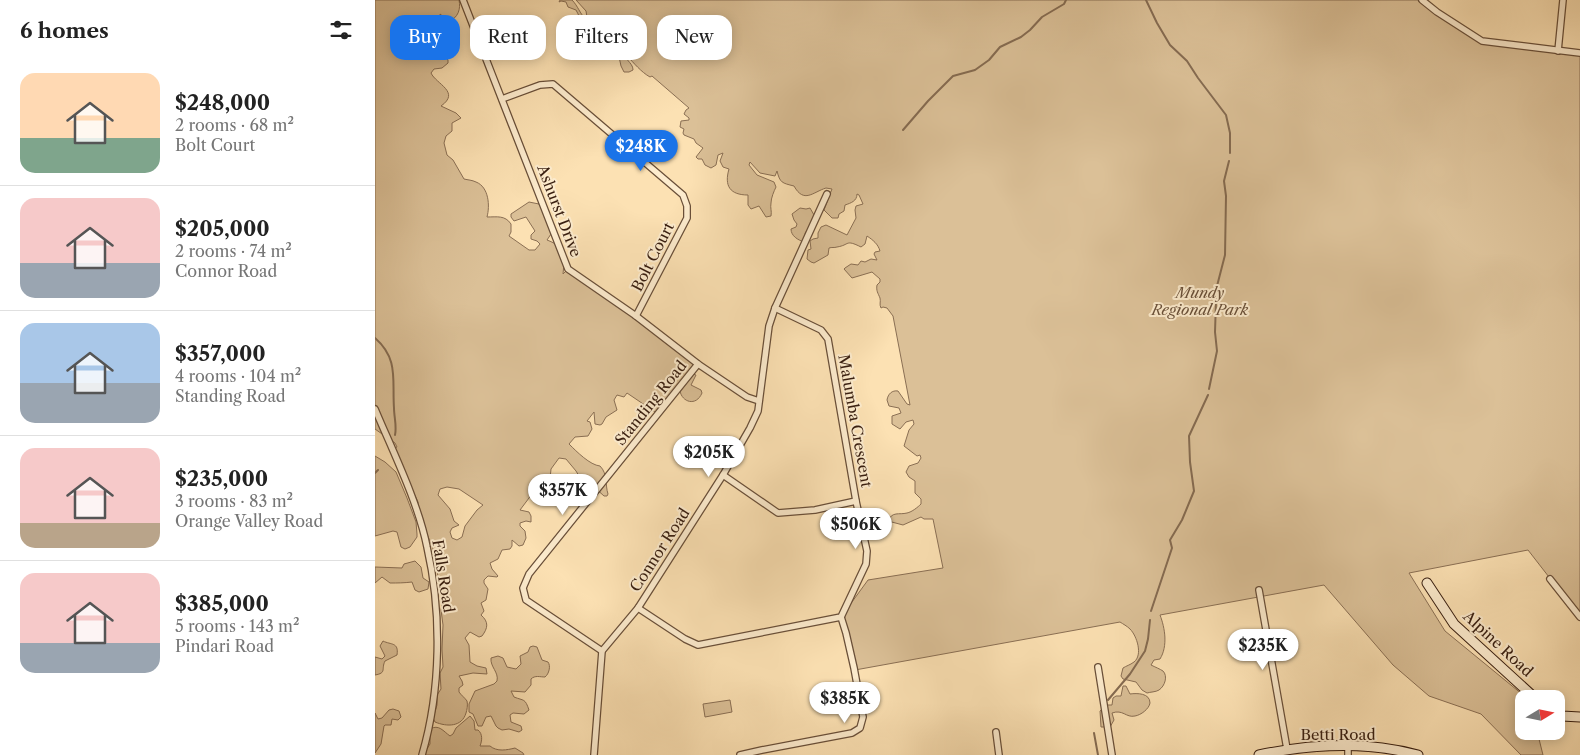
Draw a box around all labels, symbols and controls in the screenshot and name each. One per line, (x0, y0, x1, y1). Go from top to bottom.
chip: Buy (390, 15, 460, 60)
chip: Rent (470, 15, 546, 60)
chip: Filters (556, 15, 647, 60)
chip: New (657, 15, 732, 60)
icon: filters (327, 16, 355, 44)
text: 6 homes (20, 18, 109, 43)
text: $248,000 (175, 90, 270, 115)
icon: home (60, 93, 120, 153)
text: 2 rooms · 68 m² (175, 115, 294, 135)
pin: $248K (606, 130, 676, 172)
text: Bolt Court (175, 135, 255, 155)
text: $248K (616, 136, 666, 156)
street label: Ashurst Drive (533, 161, 586, 260)
text: $205,000 (175, 216, 270, 241)
icon: home (60, 218, 120, 278)
street label: Bolt Court (627, 218, 678, 295)
text: 2 rooms · 74 m² (175, 241, 292, 261)
text: Connor Road (175, 261, 277, 281)
park label: Mundy Regional Park (1151, 283, 1249, 319)
text: $357,000 (175, 341, 266, 366)
icon: home (60, 343, 120, 403)
street label: Malumba Crescent (834, 353, 877, 490)
street label: Standing Road (611, 356, 691, 449)
text: 4 rooms · 104 m² (175, 366, 301, 386)
text: Standing Road (175, 386, 286, 406)
pin: $205K (674, 436, 744, 478)
text: $205K (684, 442, 734, 462)
text: $235,000 (175, 466, 268, 491)
icon: home (60, 468, 120, 528)
pin: $357K (528, 474, 598, 516)
text: $357K (539, 480, 587, 500)
text: 3 rooms · 83 m² (175, 491, 293, 511)
street label: Connor Road (626, 504, 694, 595)
pin: $506K (821, 508, 891, 550)
text: Orange Valley Road (175, 511, 323, 531)
text: $506K (831, 514, 881, 534)
street label: Falls Road (428, 538, 459, 614)
text: $385,000 (175, 591, 269, 616)
icon: home (60, 593, 120, 653)
street label: Alpine Road (1459, 606, 1537, 681)
text: 5 rooms · 143 m² (175, 616, 299, 636)
pin: $235K (1228, 628, 1298, 671)
text: $235K (1238, 635, 1288, 655)
text: Pindari Road (175, 636, 274, 656)
pin: $385K (810, 682, 880, 724)
text: $385K (820, 688, 870, 708)
north arrow (1515, 690, 1565, 740)
map controls (1515, 690, 1565, 740)
street label: Betti Road (1300, 725, 1376, 744)

